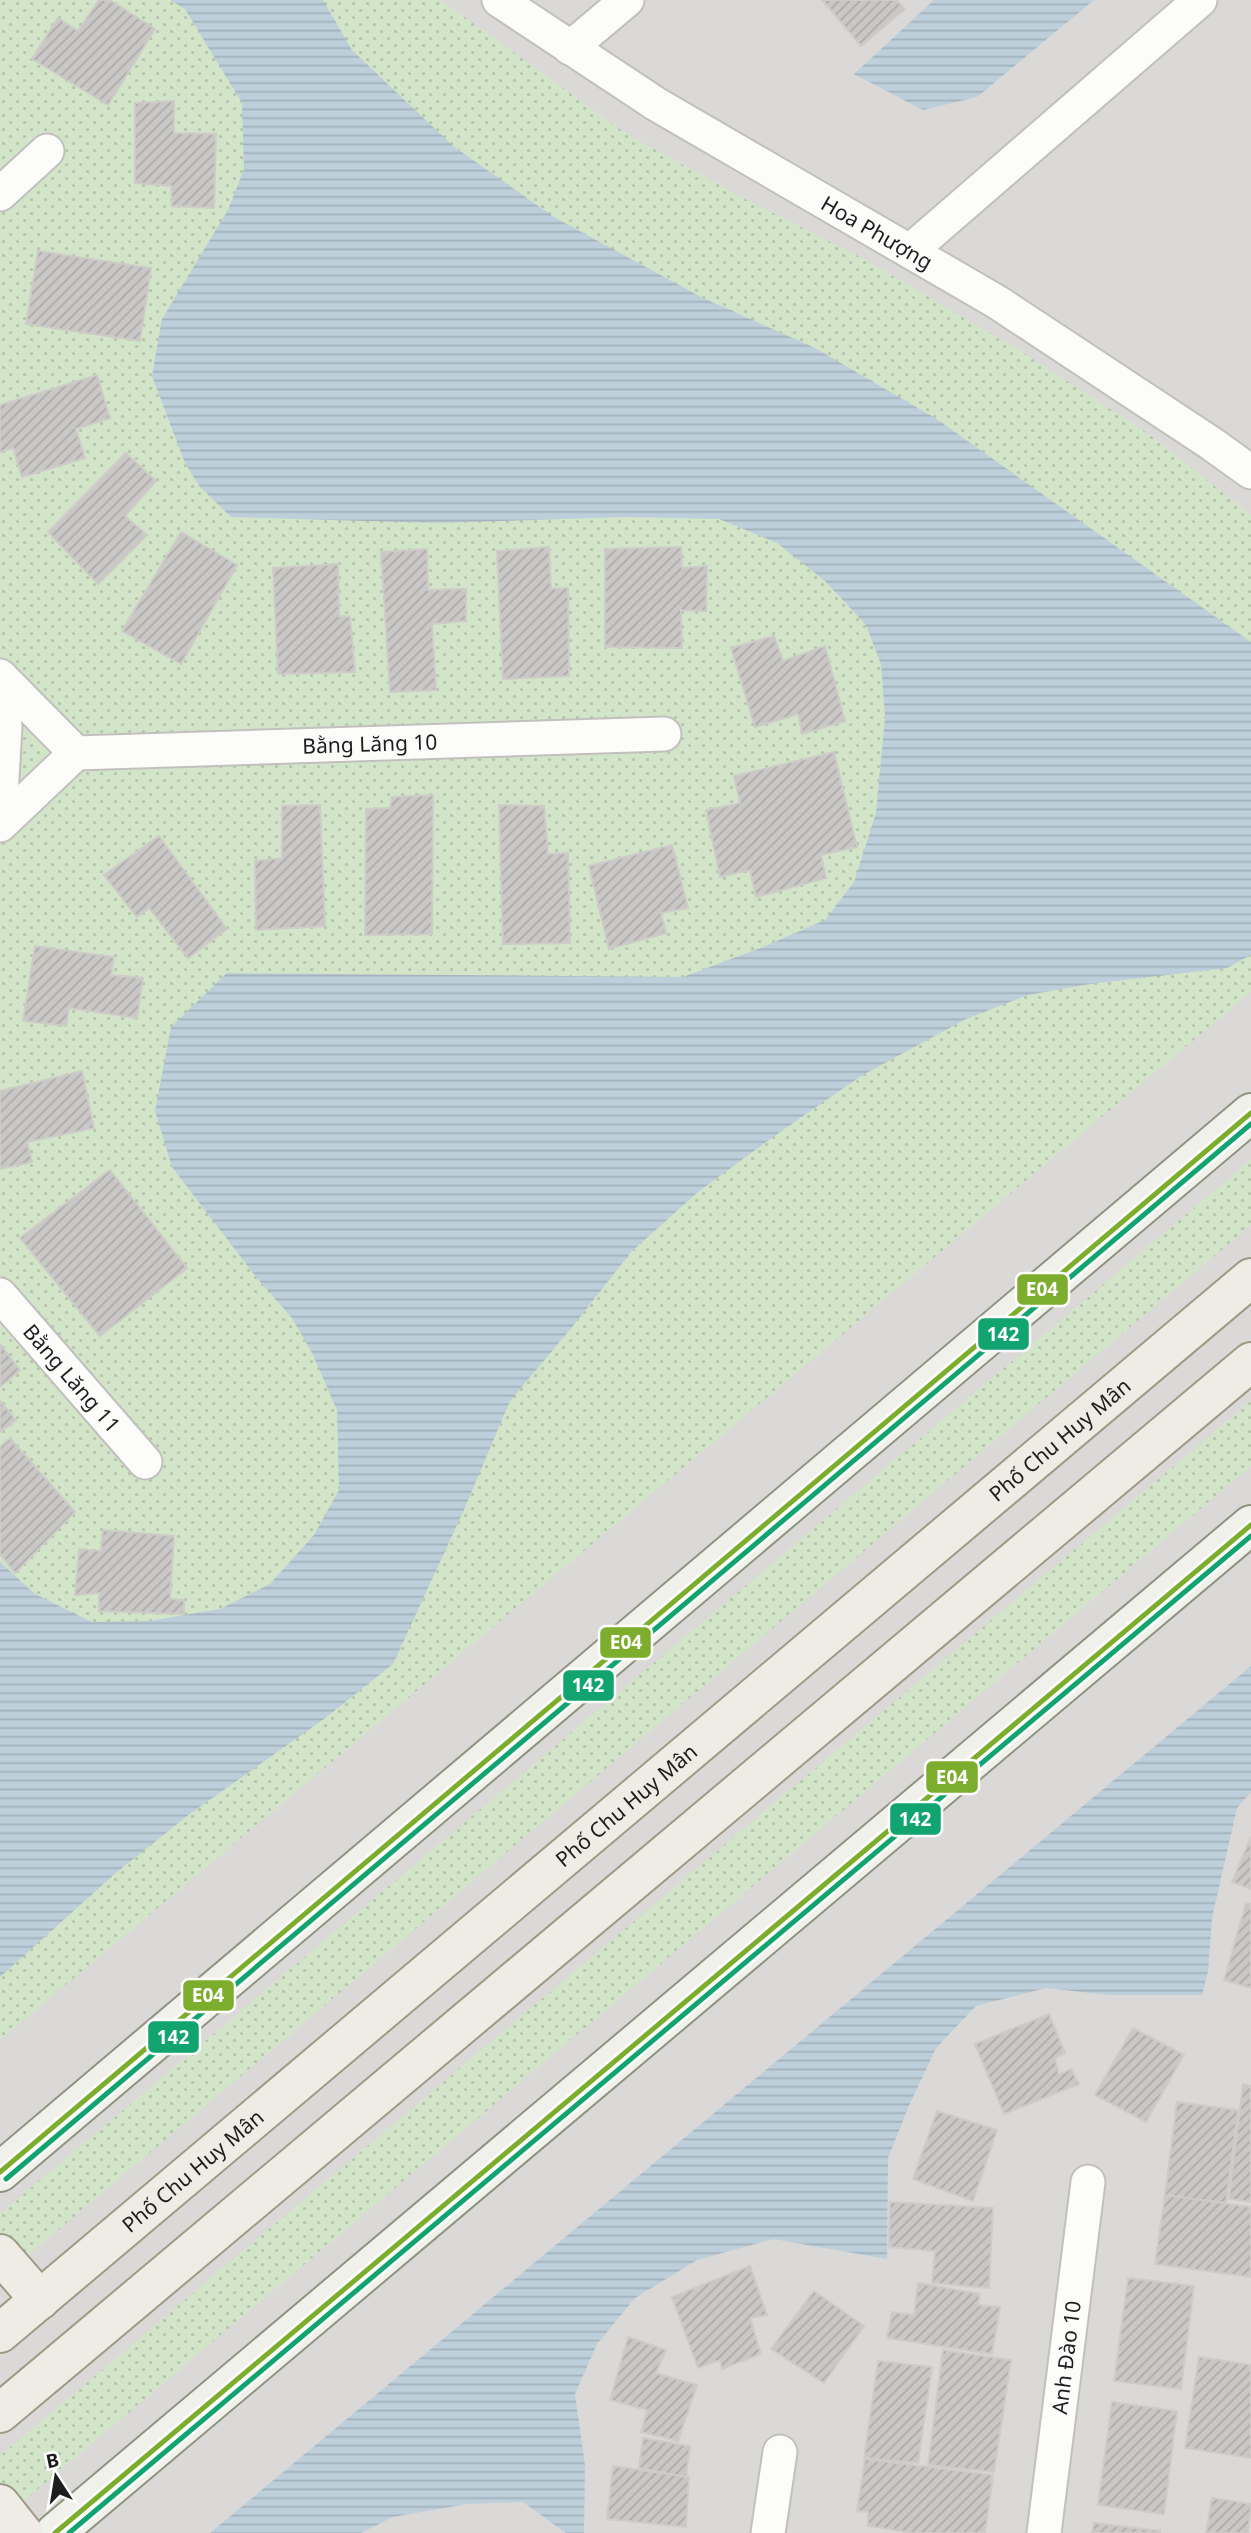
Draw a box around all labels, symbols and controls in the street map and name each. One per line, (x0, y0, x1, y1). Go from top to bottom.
street label: Hoa Phượng (816, 189, 938, 276)
street label: Bằng Lăng 10 (302, 727, 438, 760)
line badge: E04 (1016, 1273, 1069, 1306)
text: E04 (1026, 1276, 1058, 1302)
line badge: 142 (977, 1317, 1030, 1351)
street label: Bằng Lăng 11 (17, 1318, 127, 1438)
text: 142 (987, 1321, 1019, 1347)
street label: Phố Chu Huy Mân (983, 1372, 1136, 1507)
line badge: E04 (599, 1626, 652, 1659)
text: E04 (610, 1629, 642, 1655)
line badge: 142 (562, 1669, 615, 1702)
text: 142 (572, 1672, 604, 1698)
street label: Phố Chu Huy Mân (549, 1737, 703, 1873)
line badge: E04 (925, 1760, 979, 1794)
text: E04 (936, 1764, 968, 1790)
line badge: 142 (889, 1802, 942, 1836)
text: 142 (899, 1806, 931, 1832)
line badge: E04 (182, 1979, 235, 2012)
text: E04 (192, 1982, 224, 2008)
line badge: 142 (147, 2020, 200, 2054)
text: 142 (157, 2024, 189, 2050)
street label: Phố Chu Huy Mân (116, 2103, 269, 2238)
street label: Anh Đào 10 (1045, 2299, 1087, 2416)
north arrow (21, 2442, 91, 2512)
text: B (44, 2446, 61, 2474)

